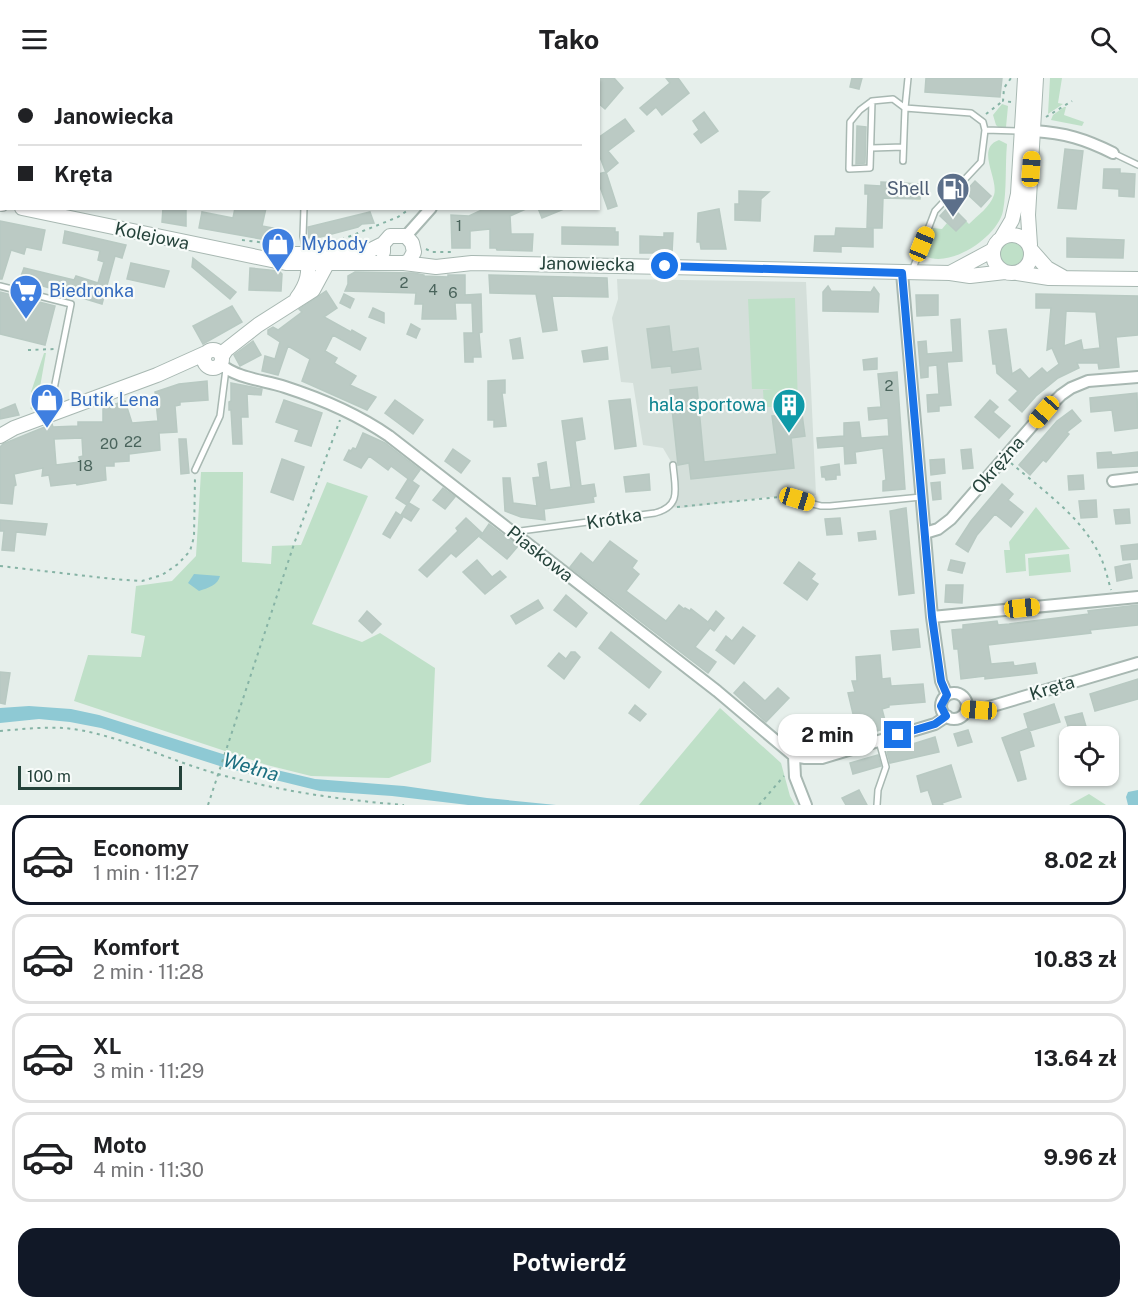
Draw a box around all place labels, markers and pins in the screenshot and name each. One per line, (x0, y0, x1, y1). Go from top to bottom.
fuel station icon: Shell (935, 171, 971, 218)
place label: Shell (887, 178, 930, 199)
shop icon: Mybody (260, 226, 296, 273)
place label: Mybody (301, 233, 368, 254)
supermarket icon: Biedronka (8, 273, 44, 320)
place label: Biedronka (49, 280, 134, 301)
shop icon: Butik Lena (29, 382, 65, 429)
building icon: hala sportowa (771, 387, 807, 434)
place label: Butik Lena (70, 389, 159, 410)
place label: hala sportowa (649, 394, 766, 415)

